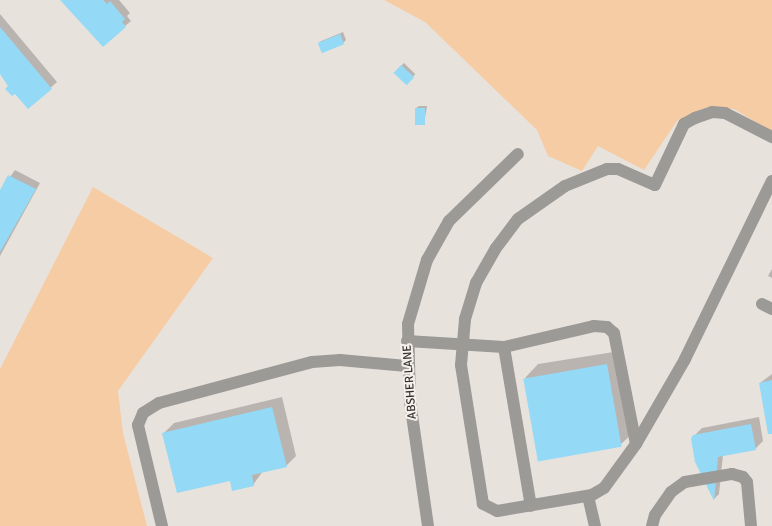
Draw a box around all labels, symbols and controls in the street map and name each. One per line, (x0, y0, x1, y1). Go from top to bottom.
street label: ABSHER LANE (400, 344, 420, 420)

